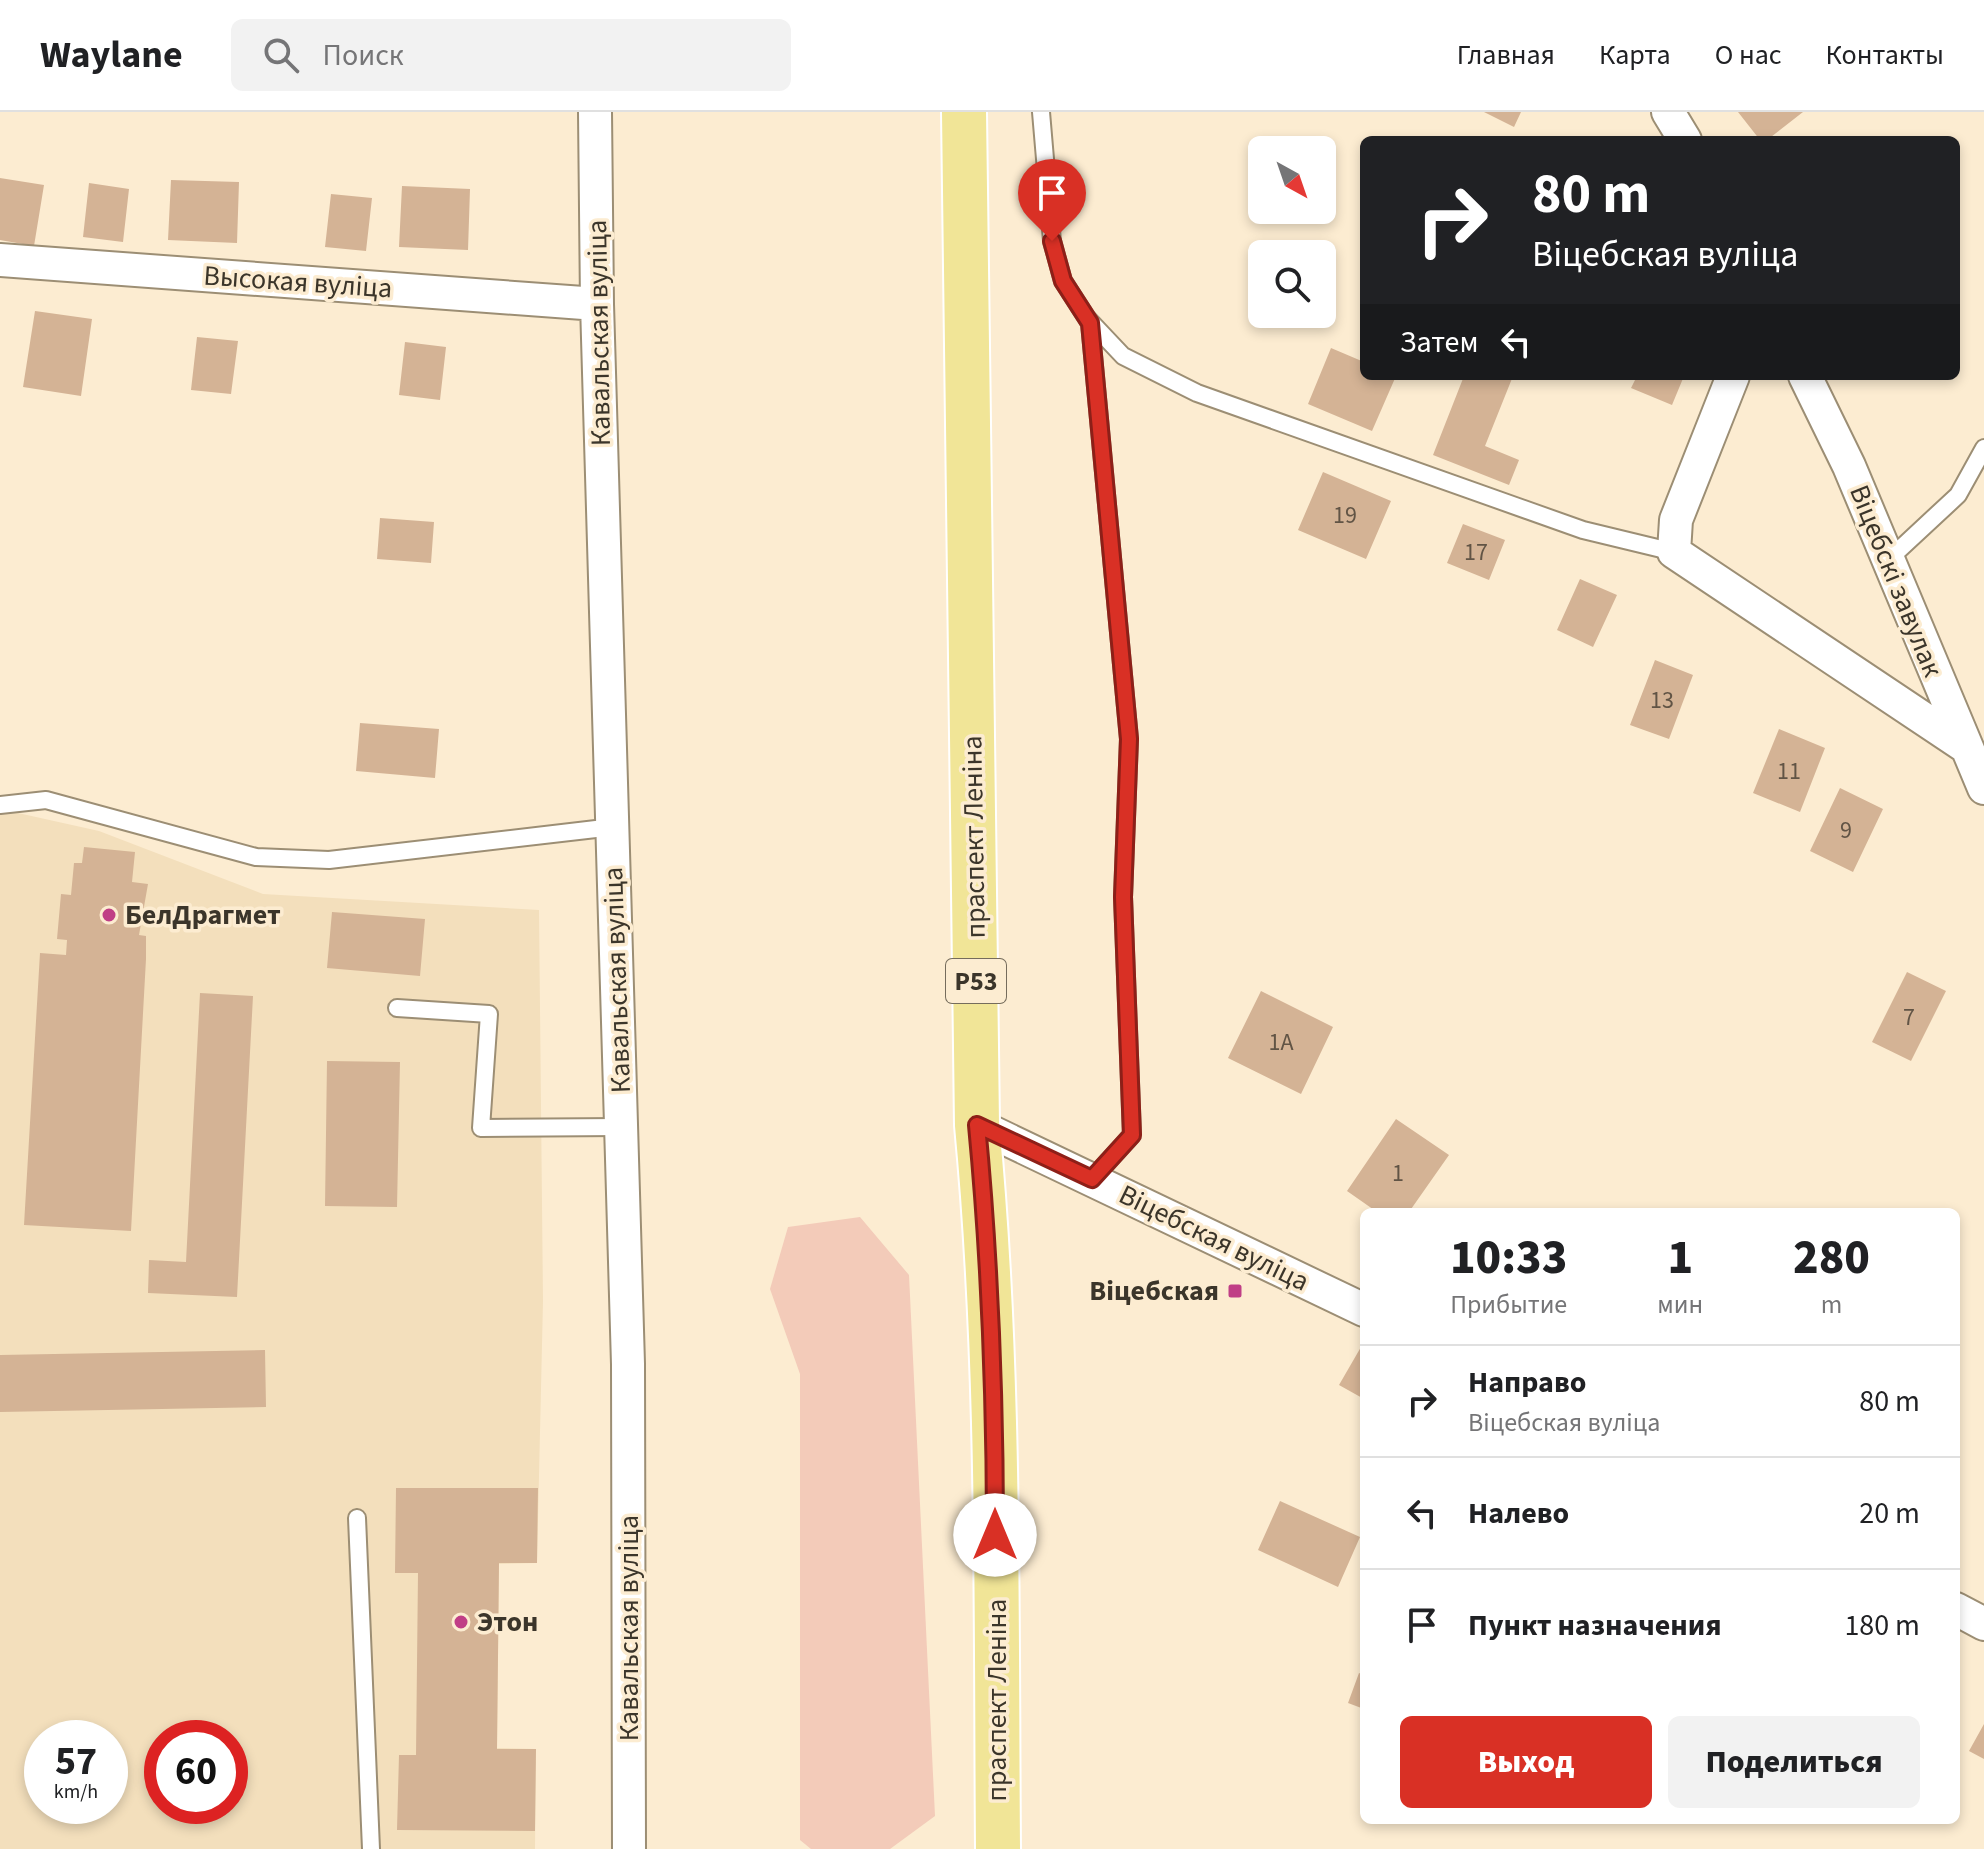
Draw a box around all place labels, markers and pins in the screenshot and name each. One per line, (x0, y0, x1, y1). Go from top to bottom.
pin (1018, 159, 1086, 241)
place label: БелДрагмет (125, 895, 281, 935)
marker: БелДрагмет (100, 906, 118, 924)
place label: Віцебская (1089, 1274, 1219, 1308)
marker: Віцебская (1226, 1282, 1244, 1300)
place label: Этон (477, 1602, 538, 1642)
marker: Этон (452, 1613, 470, 1631)

